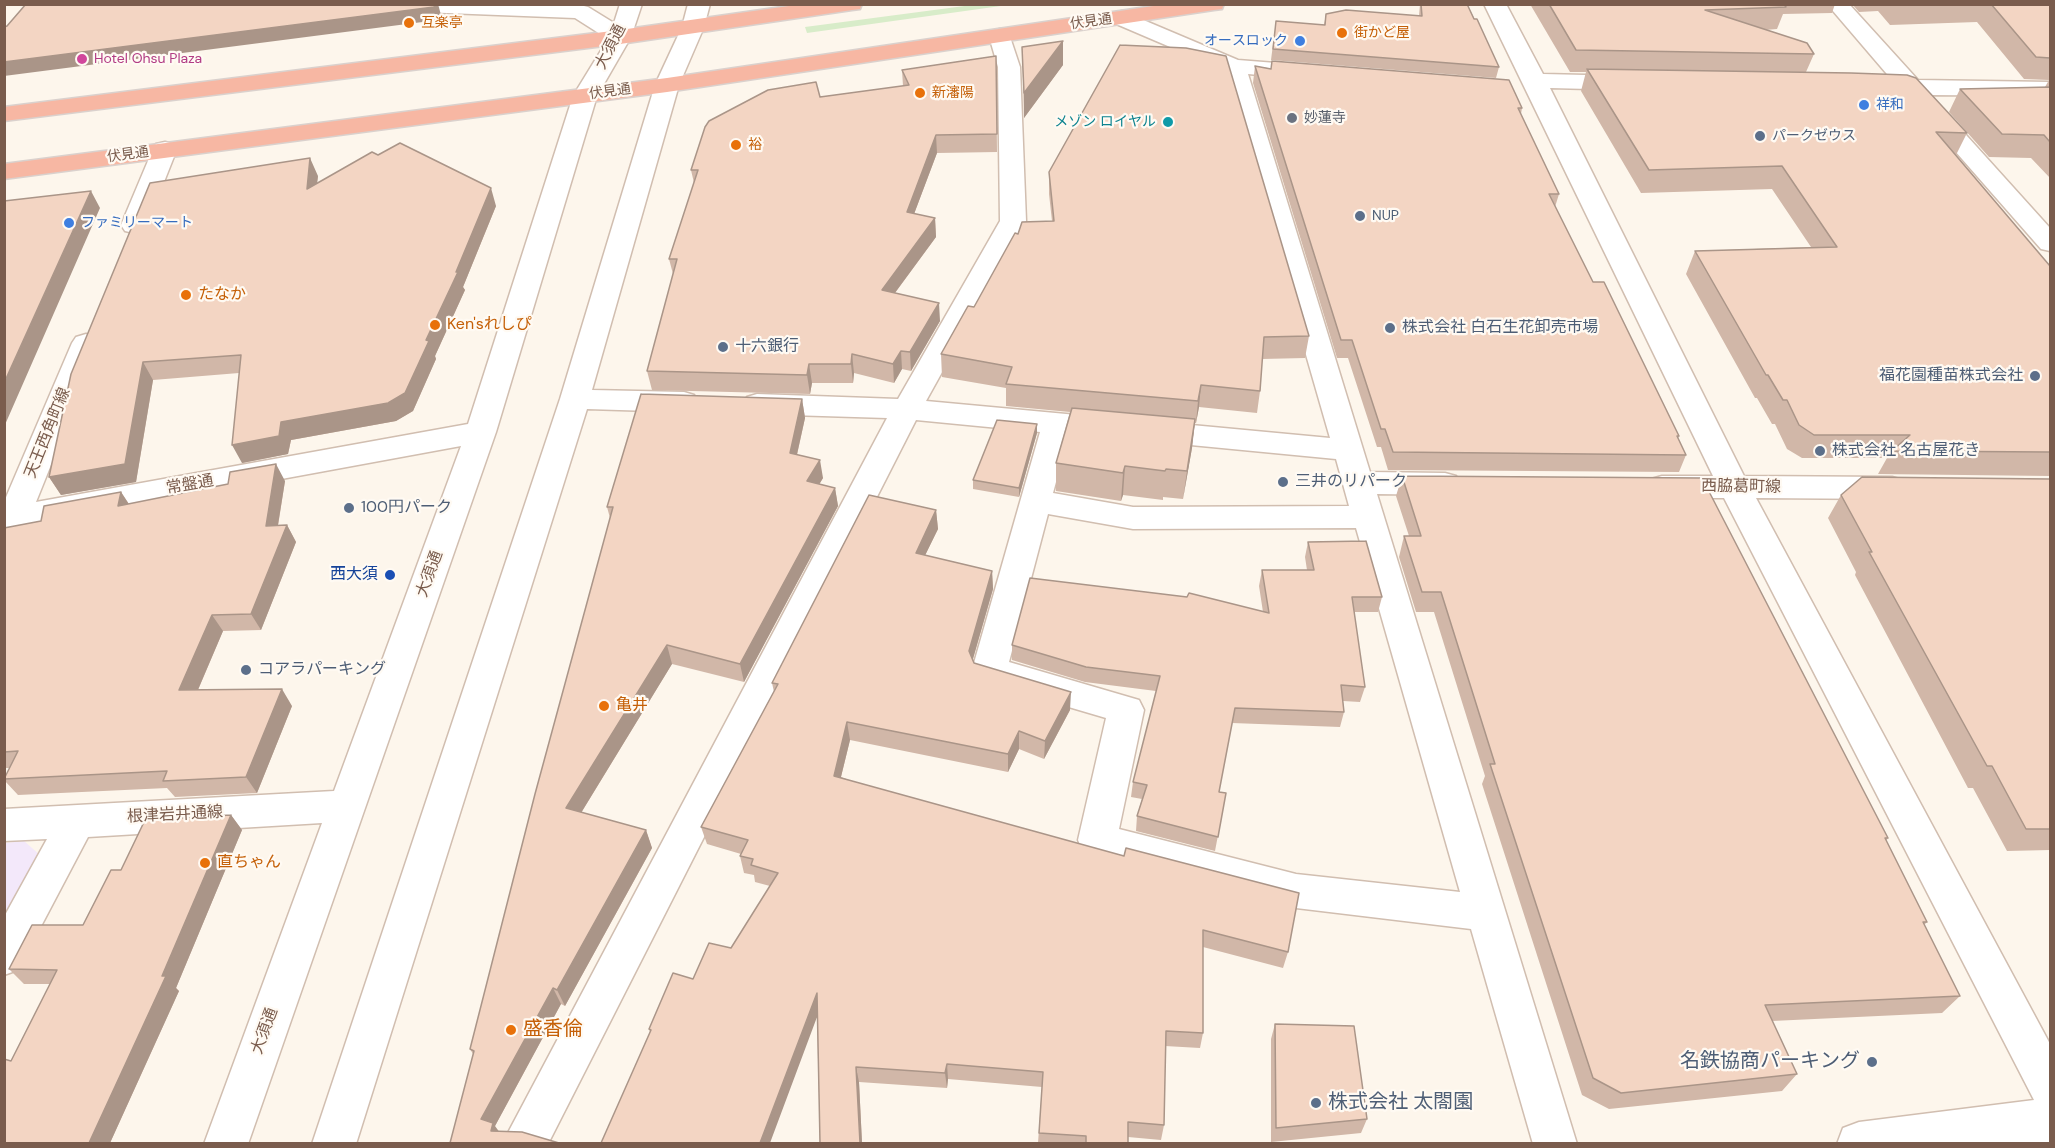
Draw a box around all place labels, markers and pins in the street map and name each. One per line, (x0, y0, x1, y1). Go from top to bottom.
place label: 互楽亭 (421, 15, 463, 31)
marker: 互楽亭 (402, 16, 416, 30)
place label: 街かど屋 (1354, 25, 1410, 41)
marker: 街かど屋 (1335, 26, 1349, 40)
place label: オースロック (1204, 33, 1288, 49)
marker: オースロック (1293, 34, 1307, 48)
place label: Hotel Ohsu Plaza (94, 51, 202, 67)
marker: Hotel Ohsu Plaza (75, 52, 89, 66)
place label: 新瀋陽 (932, 85, 974, 101)
marker: 新瀋陽 (913, 86, 927, 100)
place label: 祥和 (1876, 97, 1904, 113)
marker: 祥和 (1857, 98, 1871, 112)
place label: 妙蓮寺 (1304, 110, 1346, 126)
marker: 妙蓮寺 (1285, 111, 1299, 125)
place label: メゾン ロイヤル (1054, 114, 1156, 130)
marker: メゾン ロイヤル (1161, 115, 1175, 129)
place label: パークゼウス (1772, 128, 1856, 144)
marker: パークゼウス (1753, 129, 1767, 143)
place label: 裕 (748, 137, 762, 153)
marker: 裕 (729, 138, 743, 152)
place label: NUP (1372, 208, 1399, 224)
marker: NUP (1353, 209, 1367, 223)
place label: ファミリーマート (81, 215, 193, 231)
marker: ファミリーマート (62, 216, 76, 230)
place label: たなか (198, 285, 246, 305)
marker: たなか (179, 288, 193, 302)
place label: Ken'sれしぴ (447, 315, 532, 335)
marker: Ken'sれしぴ (428, 318, 442, 332)
place label: 株式会社 白石生花卸売市場 (1402, 318, 1598, 338)
marker: 株式会社 白石生花卸売市場 (1383, 321, 1397, 335)
place label: 十六銀行 (735, 337, 799, 357)
marker: 十六銀行 (716, 340, 730, 354)
place label: 福花園種苗株式会社 (1879, 366, 2023, 386)
marker: 福花園種苗株式会社 (2028, 369, 2042, 383)
place label: 株式会社 名古屋花き (1832, 441, 1980, 461)
marker: 株式会社 名古屋花き (1813, 444, 1827, 458)
place label: 三井のリパーク (1295, 472, 1407, 492)
marker: 三井のリパーク (1276, 475, 1290, 489)
place label: 100円パーク (361, 498, 452, 518)
marker: 100円パーク (342, 501, 356, 515)
place label: 西大須 (330, 565, 378, 585)
marker: 西大須 (383, 568, 397, 582)
place label: コアラパーキング (258, 660, 386, 680)
marker: コアラパーキング (239, 663, 253, 677)
place label: 亀井 (616, 696, 648, 716)
marker: 亀井 (597, 699, 611, 713)
place label: 直ちゃん (217, 853, 281, 873)
marker: 直ちゃん (198, 856, 212, 870)
place label: 盛香倫 (523, 1018, 583, 1042)
marker: 盛香倫 (504, 1023, 518, 1037)
place label: 名鉄協商パーキング (1680, 1050, 1860, 1074)
marker: 名鉄協商パーキング (1865, 1055, 1879, 1069)
place label: 株式会社 太閤園 (1328, 1091, 1473, 1115)
marker: 株式会社 太閤園 (1309, 1096, 1323, 1110)

